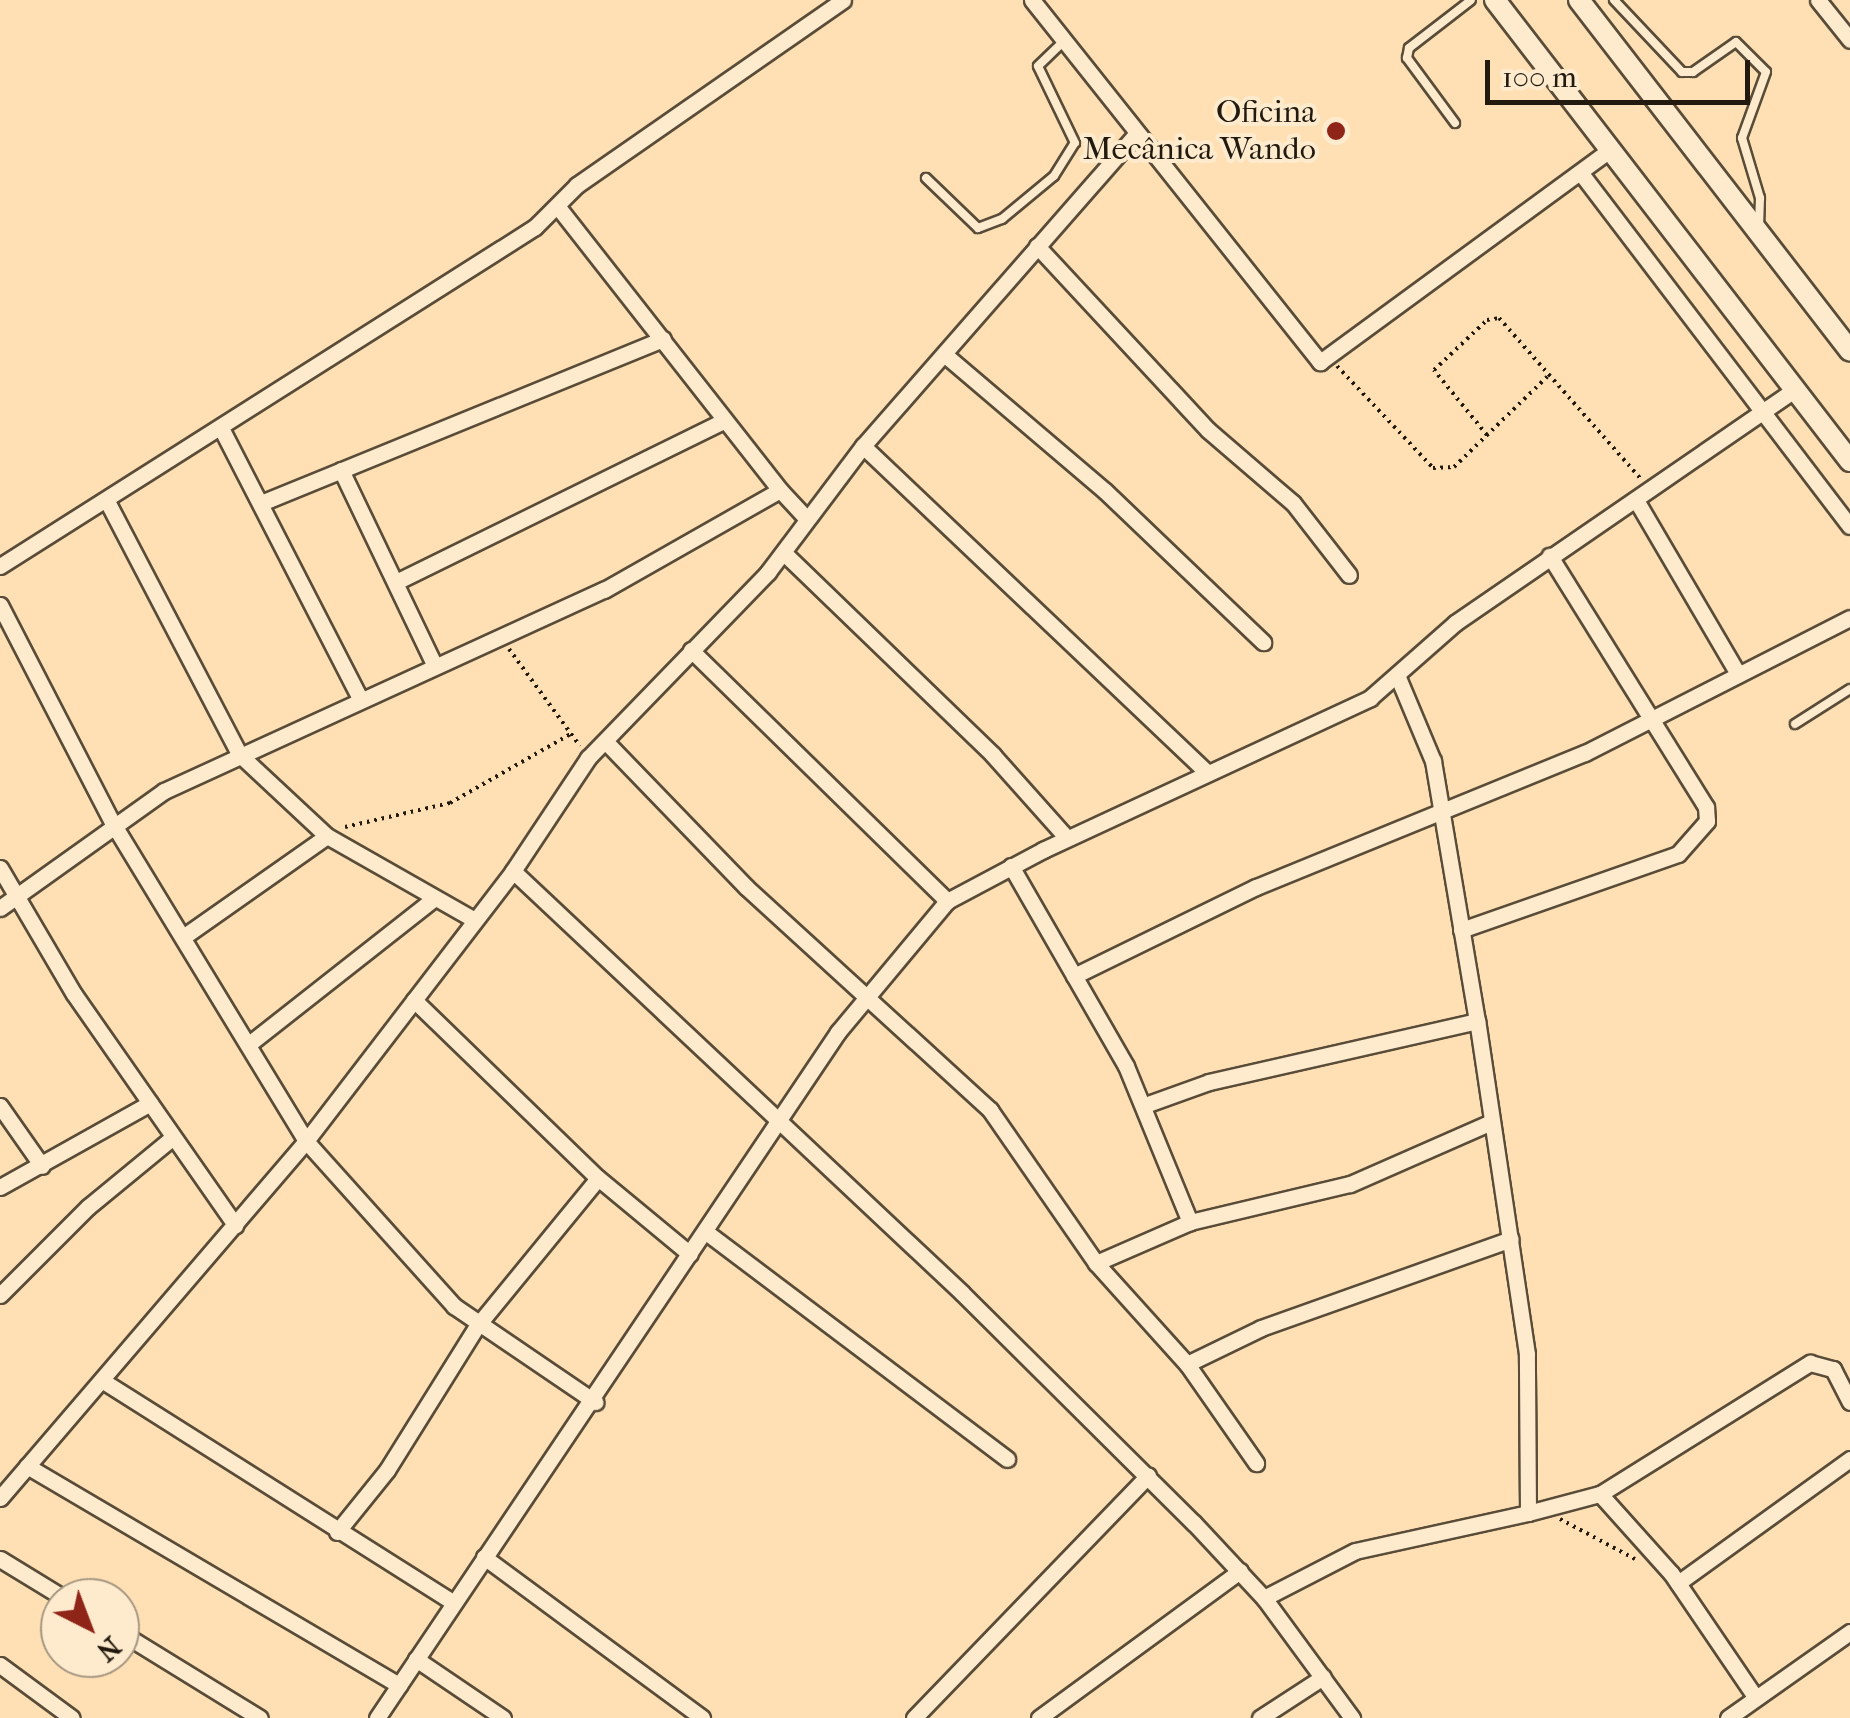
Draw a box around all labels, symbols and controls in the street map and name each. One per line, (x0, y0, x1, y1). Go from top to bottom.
scale bar (1490, 40, 1755, 102)
text: 100 m (1502, 60, 1577, 95)
place label: Oficina Mecânica Wando (1083, 94, 1316, 169)
marker: Oficina Mecânica Wando (1325, 120, 1347, 142)
north arrow (40, 1578, 140, 1678)
text: N (90, 1630, 128, 1669)

